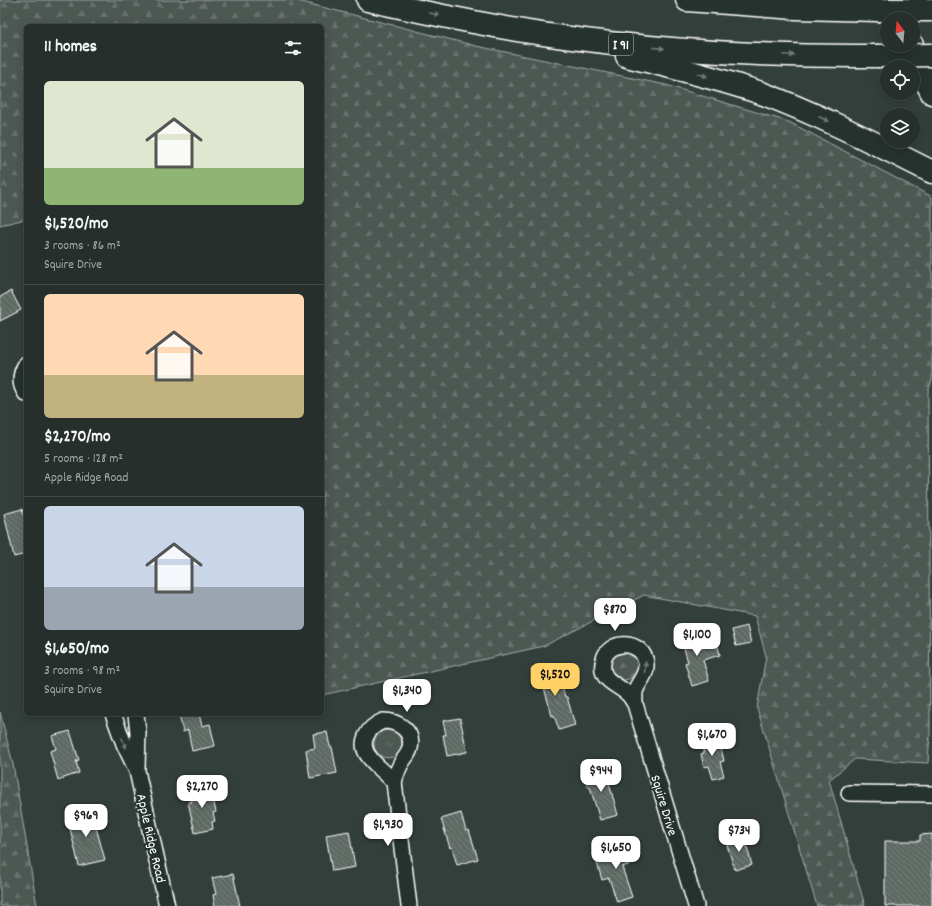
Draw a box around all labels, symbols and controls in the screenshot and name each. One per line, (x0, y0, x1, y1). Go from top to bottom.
one-way arrow (428, 11, 440, 17)
north arrow (880, 12, 920, 52)
map controls (880, 12, 920, 148)
road number: I 91 (609, 33, 633, 55)
text: 11 homes (44, 36, 97, 60)
icon: filters (282, 37, 304, 59)
one-way arrow (653, 44, 665, 51)
one-way arrow (783, 51, 795, 58)
button: locate (880, 60, 920, 100)
one-way arrow (696, 72, 708, 78)
icon: home (138, 107, 210, 179)
button: layers (880, 108, 920, 148)
one-way arrow (819, 116, 830, 122)
text: $1,520/mo (44, 213, 108, 237)
text: 3 rooms · 86 m² (44, 237, 121, 256)
text: Squire Drive (44, 256, 102, 275)
icon: home (138, 320, 210, 392)
text: $2,270/mo (44, 426, 111, 450)
text: 5 rooms · 128 m² (44, 450, 123, 469)
text: Apple Ridge Road (44, 469, 128, 488)
icon: home (138, 532, 210, 604)
pin: $870 (591, 598, 639, 632)
text: $870 (603, 601, 627, 620)
pin: $1,100 (664, 623, 730, 657)
text: $1,100 (683, 626, 711, 645)
text: $1,650/mo (44, 638, 109, 662)
one-way arrow (642, 661, 648, 674)
text: 3 rooms · 98 m² (44, 662, 120, 681)
pin: $1,520 (522, 663, 588, 697)
text: $1,520 (540, 666, 570, 685)
pin: $1,340 (374, 679, 440, 713)
text: Squire Drive (44, 681, 102, 700)
text: $1,340 (392, 682, 422, 701)
pin: $1,670 (679, 723, 745, 757)
text: $1,670 (697, 726, 727, 745)
one-way arrow (121, 737, 127, 748)
pin: $944 (577, 759, 625, 793)
text: $944 (589, 762, 613, 781)
street label: Squire Drive (644, 773, 682, 838)
pin: $2,270 (169, 775, 235, 809)
text: $2,270 (186, 778, 218, 797)
street label: Apple Ridge Road (130, 792, 170, 885)
pin: $969 (62, 804, 110, 838)
text: $969 (74, 807, 98, 826)
pin: $1,930 (355, 813, 421, 847)
text: $1,930 (373, 816, 403, 835)
pin: $734 (715, 819, 763, 853)
text: $734 (728, 822, 750, 841)
pin: $1,650 (583, 836, 649, 870)
text: $1,650 (600, 839, 632, 858)

